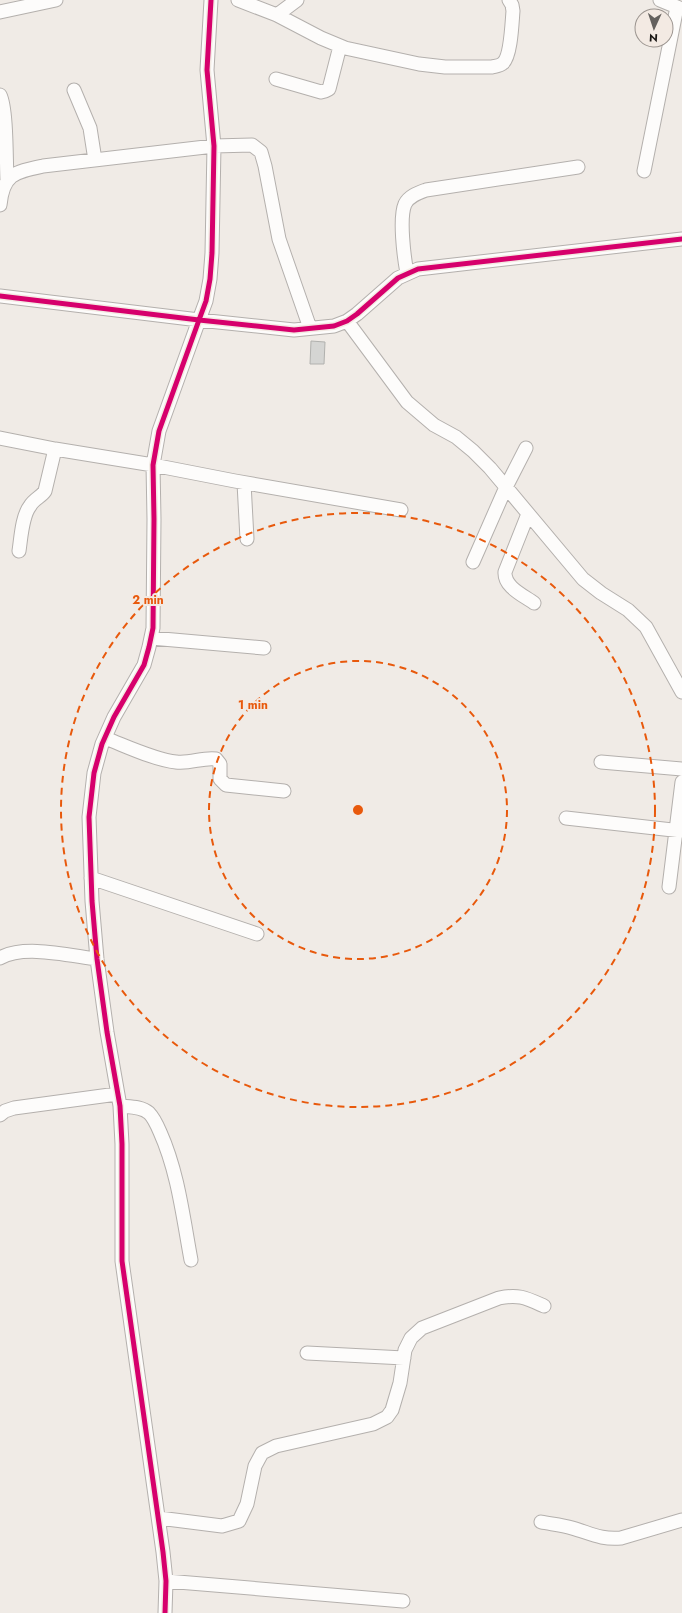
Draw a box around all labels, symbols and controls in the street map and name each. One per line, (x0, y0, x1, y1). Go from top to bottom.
north arrow (634, 8, 674, 48)
text: N (649, 30, 658, 46)
text: 2 min (132, 591, 164, 609)
text: 1 min (238, 696, 268, 714)
centre of rings (351, 803, 365, 817)

